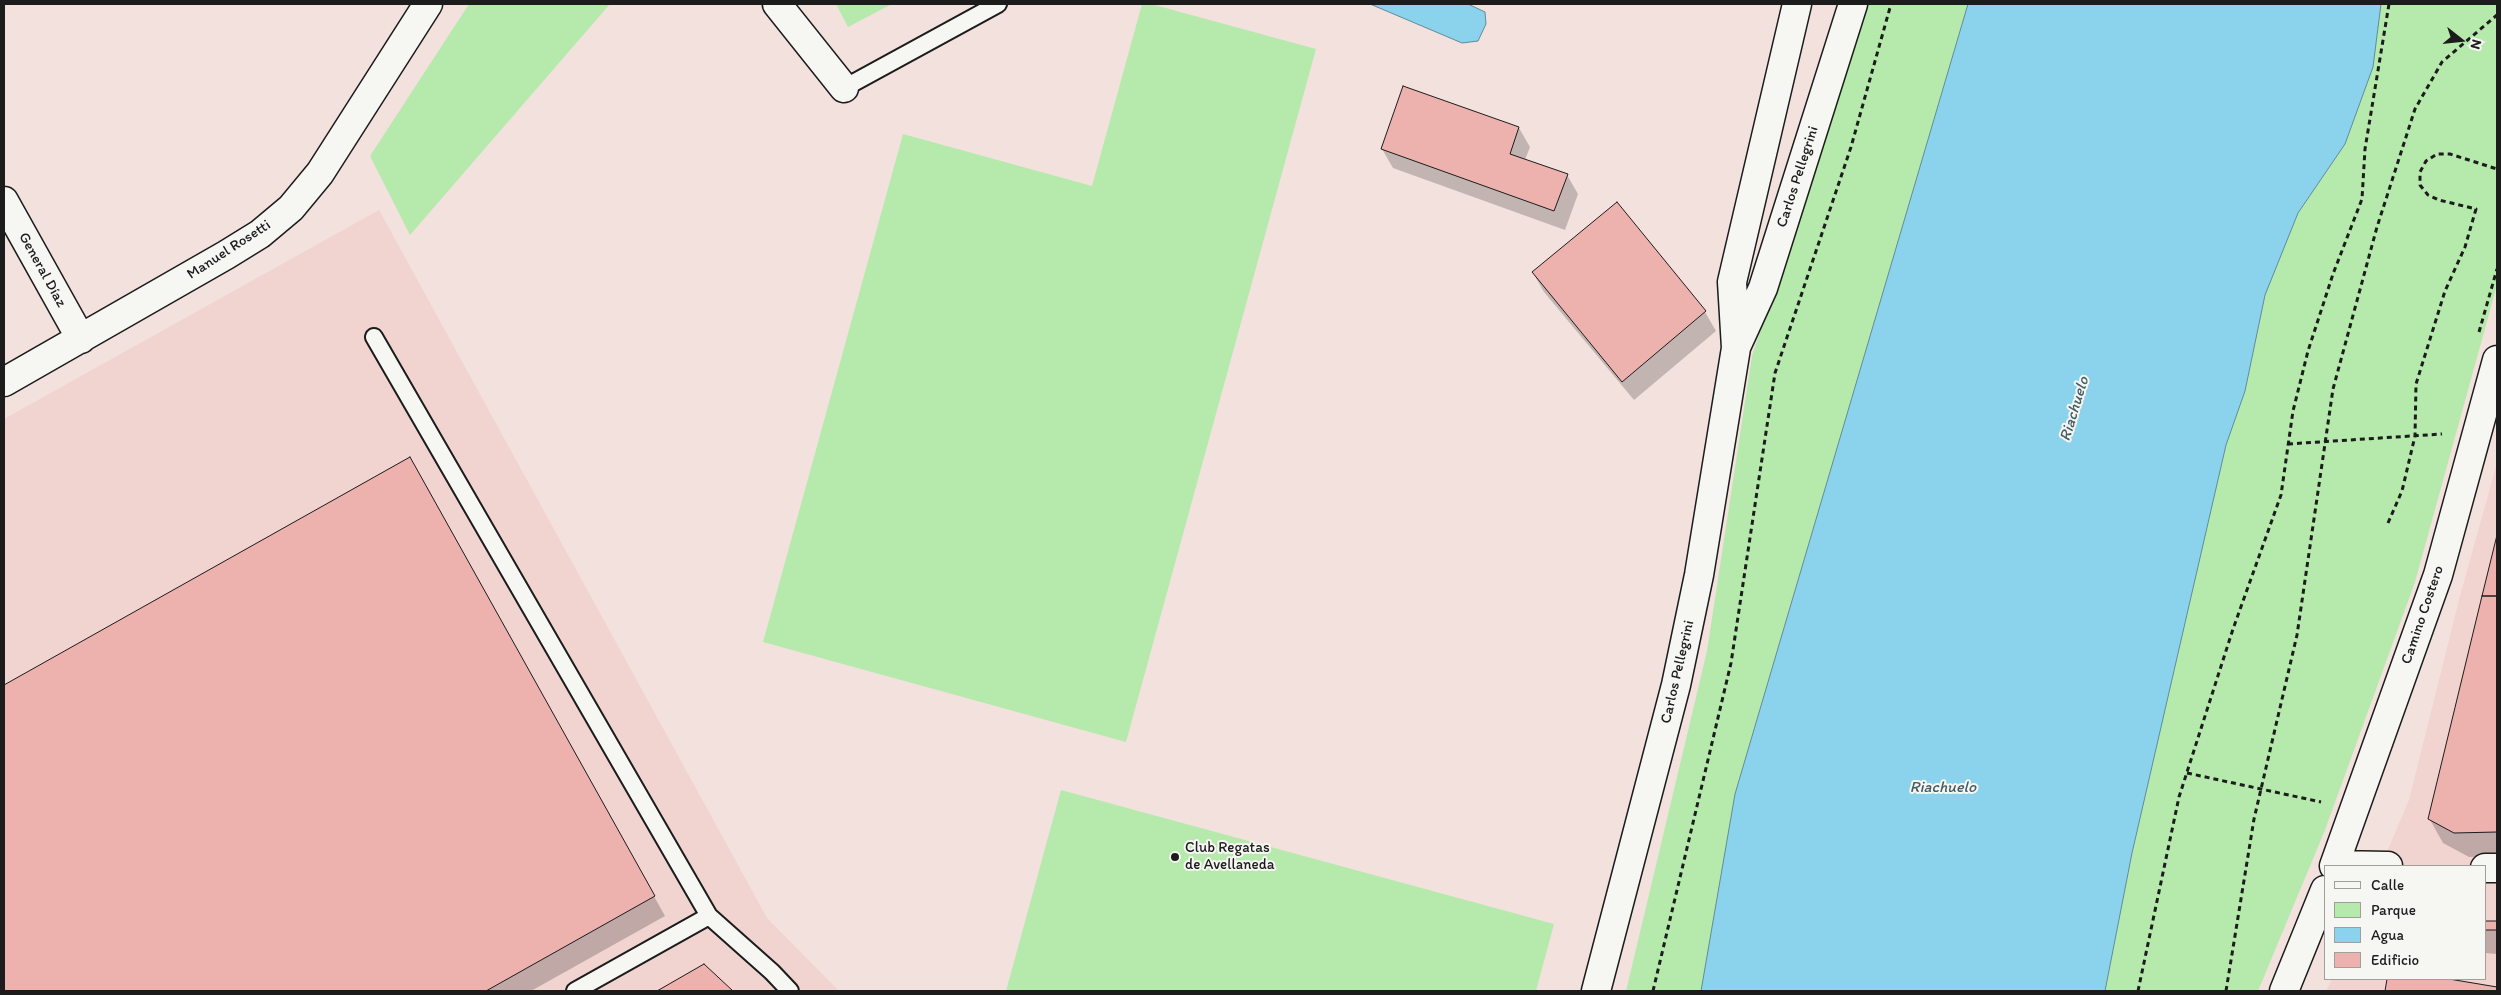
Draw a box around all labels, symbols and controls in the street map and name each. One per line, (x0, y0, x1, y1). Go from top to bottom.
north arrow (2436, 15, 2486, 65)
text: N (2466, 37, 2485, 51)
street label: Carlos Pellegrini (1773, 124, 1823, 230)
street label: Manuel Rosetti (184, 216, 274, 284)
street label: General Díaz (14, 229, 70, 311)
water label: Riachuelo (2056, 374, 2094, 444)
street label: Camino Costero (2398, 563, 2448, 667)
street label: Carlos Pellegrini (1657, 619, 1699, 725)
water label: Riachuelo (1910, 778, 1976, 798)
place label: Club Regatas de Avellaneda (1185, 839, 1275, 874)
marker: Club Regatas de Avellaneda (1169, 851, 1181, 863)
legend (2324, 865, 2486, 980)
text: Calle (2371, 876, 2404, 894)
text: Parque (2371, 901, 2416, 919)
text: Agua (2371, 926, 2404, 944)
text: Edificio (2371, 951, 2419, 969)

